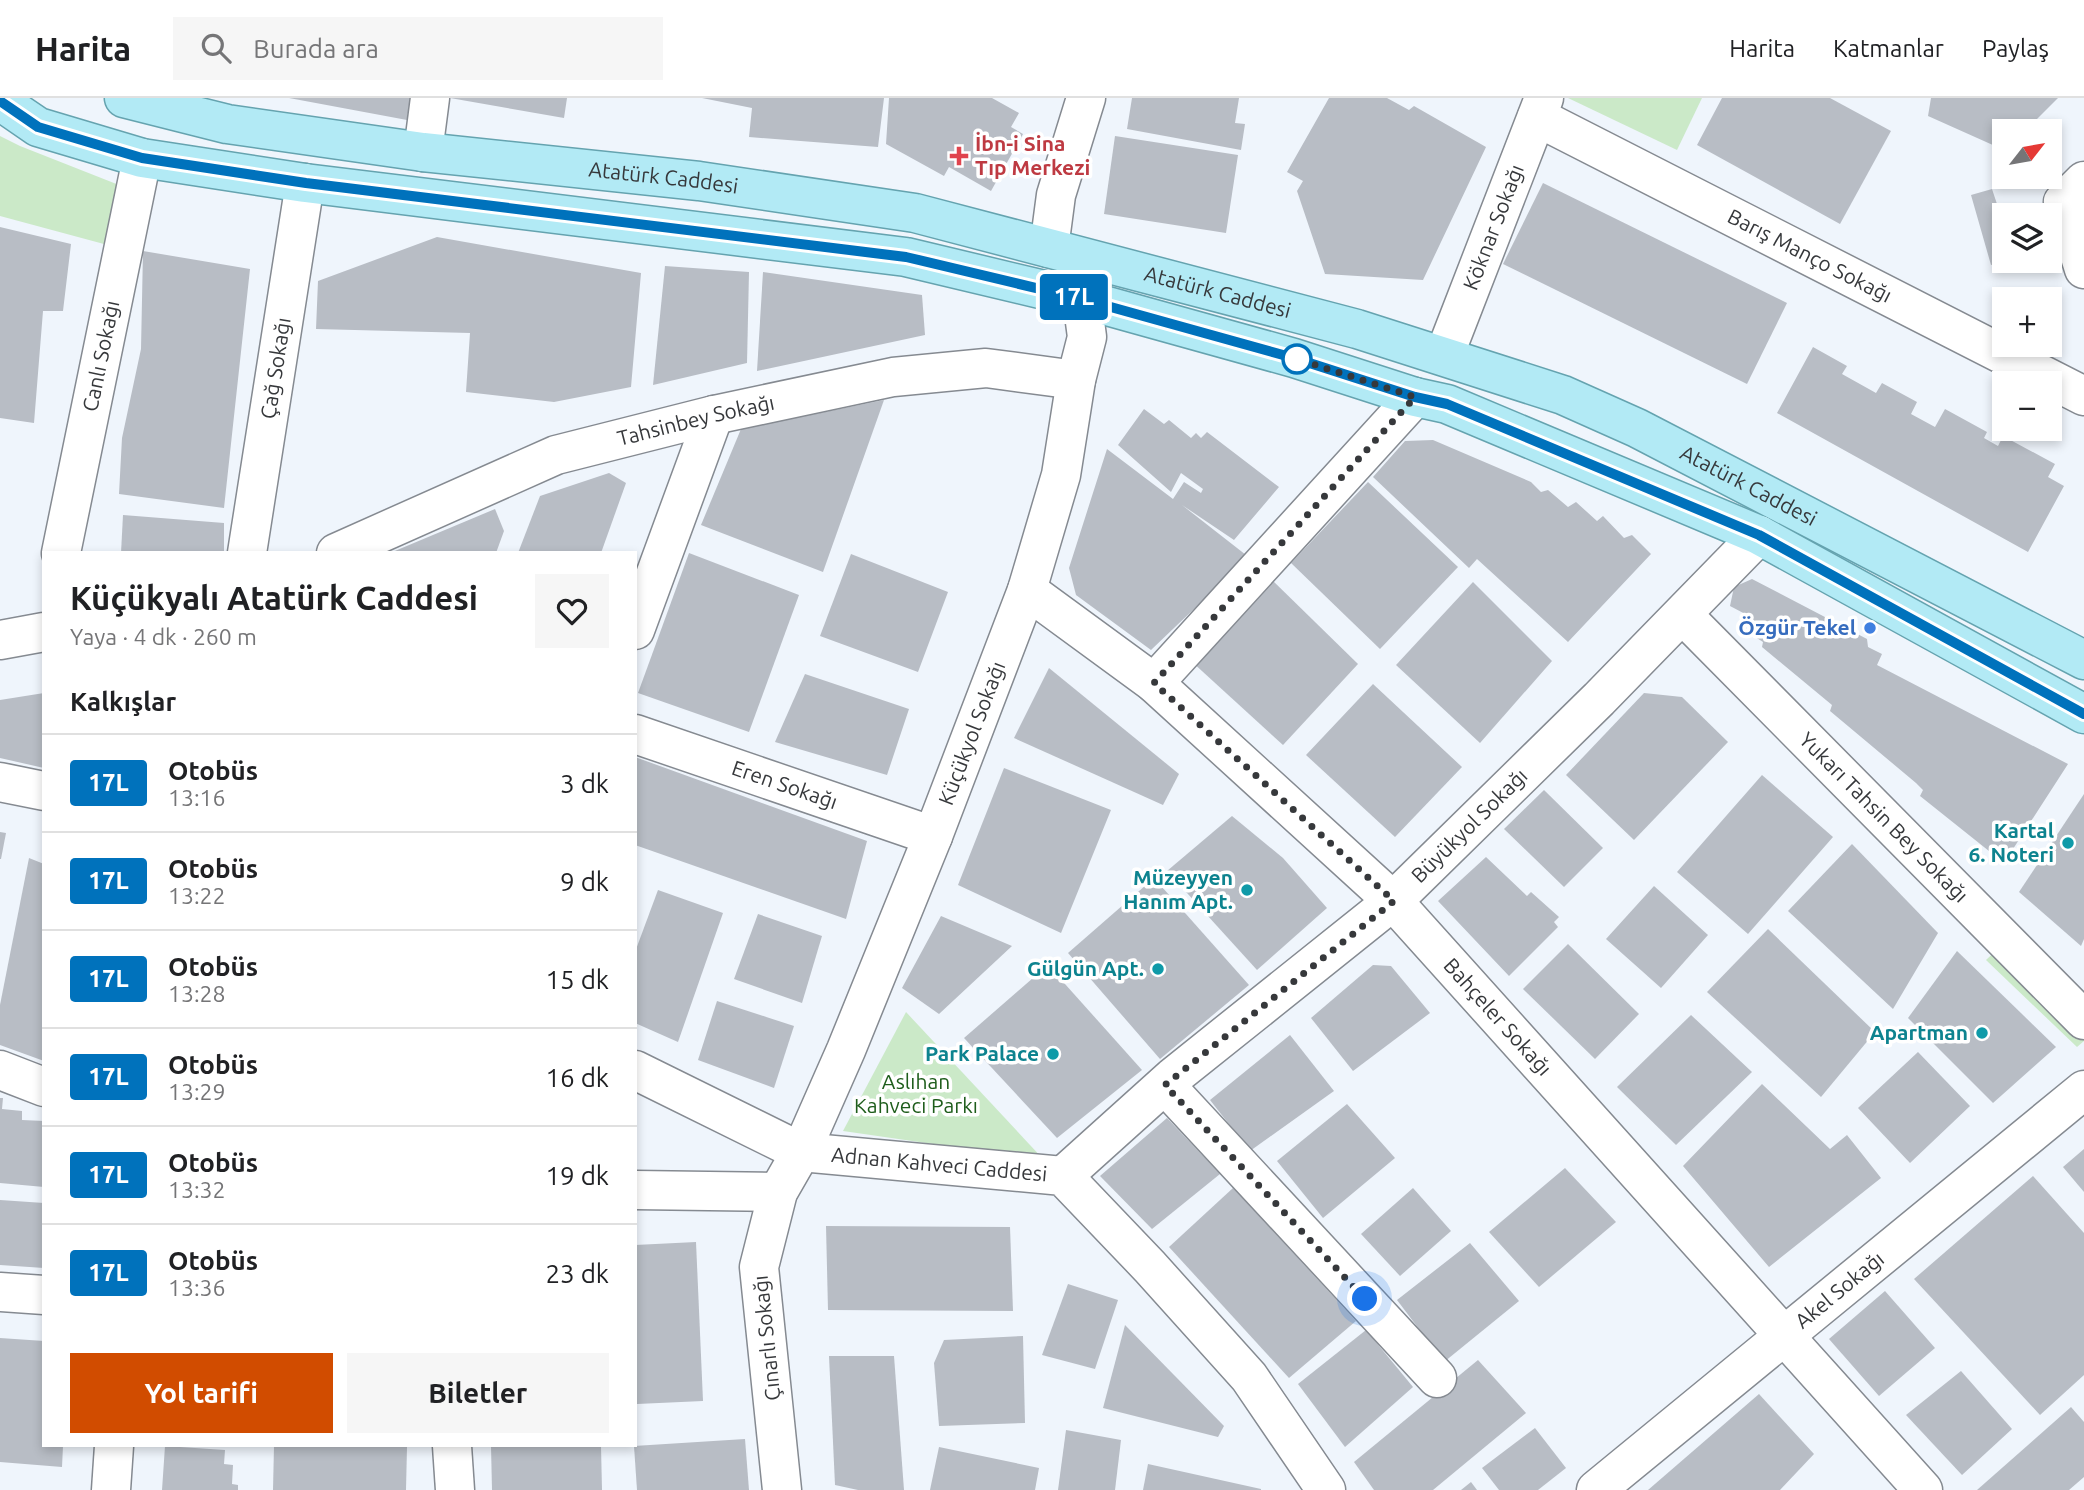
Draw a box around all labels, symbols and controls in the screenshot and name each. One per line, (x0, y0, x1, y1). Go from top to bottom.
search box (173, 17, 663, 80)
icon: search (197, 29, 235, 67)
text: Harita (35, 30, 131, 67)
text: Burada ara (253, 34, 379, 63)
text: Harita (1729, 35, 1795, 62)
text: Katmanlar (1833, 35, 1944, 62)
text: Paylaş (1982, 35, 2049, 62)
north arrow (1992, 119, 2062, 189)
map controls (1992, 119, 2062, 441)
place label: İbn-i Sina Tıp Merkezi (975, 131, 1090, 179)
marker: İbn-i Sina Tıp Merkezi (949, 146, 969, 166)
street label: Atatürk Caddesi (587, 156, 740, 198)
street label: Köknar Sokağı (1458, 161, 1528, 293)
street label: Barış Manço Sokağı (1724, 203, 1896, 307)
button: layers (1992, 203, 2062, 273)
street label: Atatürk Caddesi (1142, 261, 1294, 322)
line badge: 17L (1034, 274, 1114, 320)
text: 17L (1054, 283, 1094, 310)
button: + (1992, 287, 2062, 357)
street label: Canlı Sokağı (77, 298, 124, 414)
street label: Çağ Sokağı (255, 316, 295, 421)
unlabelled marker (1282, 344, 1312, 374)
button: − (1992, 371, 2062, 441)
street label: Tahsinbey Sokağı (615, 390, 776, 450)
street label: Atatürk Caddesi (1677, 440, 1821, 530)
button: heart (535, 574, 609, 648)
text: Küçükyalı Atatürk Caddesi (70, 579, 478, 616)
place label: Özgür Tekel (1738, 615, 1856, 639)
marker: Özgür Tekel (1862, 620, 1878, 636)
text: Yaya · 4 dk · 260 m (70, 624, 257, 649)
street label: Küçükyol Sokağı (933, 658, 1010, 808)
text: Kalkışlar (70, 687, 176, 716)
street label: Yukarı Tahsin Bey Sokağı (1795, 727, 1973, 907)
street label: Eren Sokağı (729, 755, 841, 813)
text: Otobüs (168, 756, 258, 785)
street label: Büyükyol Sokağı (1406, 763, 1532, 887)
text: 17L (88, 769, 129, 796)
text: 3 dk (560, 769, 609, 798)
text: 13:16 (168, 785, 226, 810)
place label: Kartal 6. Noteri (1968, 818, 2054, 866)
marker: Kartal 6. Noteri (2060, 835, 2076, 851)
text: Otobüs (168, 854, 258, 883)
place label: Müzeyyen Hanım Apt. (1123, 865, 1233, 913)
text: 17L (88, 867, 129, 894)
text: 9 dk (560, 867, 609, 896)
marker: Müzeyyen Hanım Apt. (1239, 882, 1255, 898)
text: 13:22 (168, 883, 226, 908)
text: Otobüs (168, 952, 258, 981)
street label: Bahçeler Sokağı (1439, 953, 1557, 1080)
place label: Gülgün Apt. (1027, 956, 1144, 980)
marker: Gülgün Apt. (1150, 961, 1166, 977)
text: 17L (88, 965, 129, 992)
text: 15 dk (545, 965, 609, 994)
text: 13:28 (168, 981, 226, 1006)
place label: Apartman (1870, 1020, 1968, 1044)
marker: Apartman (1974, 1025, 1990, 1041)
place label: Park Palace (925, 1041, 1039, 1065)
marker: Park Palace (1045, 1046, 1061, 1062)
text: Otobüs (168, 1050, 258, 1079)
text: 17L (88, 1063, 129, 1090)
text: 16 dk (545, 1063, 609, 1092)
park label: Aslıhan Kahveci Parkı (854, 1069, 978, 1117)
text: 13:29 (168, 1079, 226, 1104)
street label: Adnan Kahveci Caddesi (830, 1142, 1048, 1186)
text: Otobüs (168, 1148, 258, 1177)
text: 17L (88, 1161, 129, 1188)
text: 19 dk (545, 1161, 609, 1190)
text: 13:32 (168, 1177, 226, 1202)
text: Otobüs (168, 1246, 258, 1275)
street label: Akel Sokağı (1790, 1246, 1888, 1333)
text: 17L (88, 1259, 129, 1286)
text: 23 dk (545, 1259, 609, 1288)
street label: Çınarlı Sokağı (747, 1274, 785, 1402)
text: 13:36 (168, 1275, 226, 1300)
your location (1347, 1281, 1382, 1316)
button: Yol tarifi (70, 1353, 333, 1433)
button: Biletler (347, 1353, 609, 1433)

